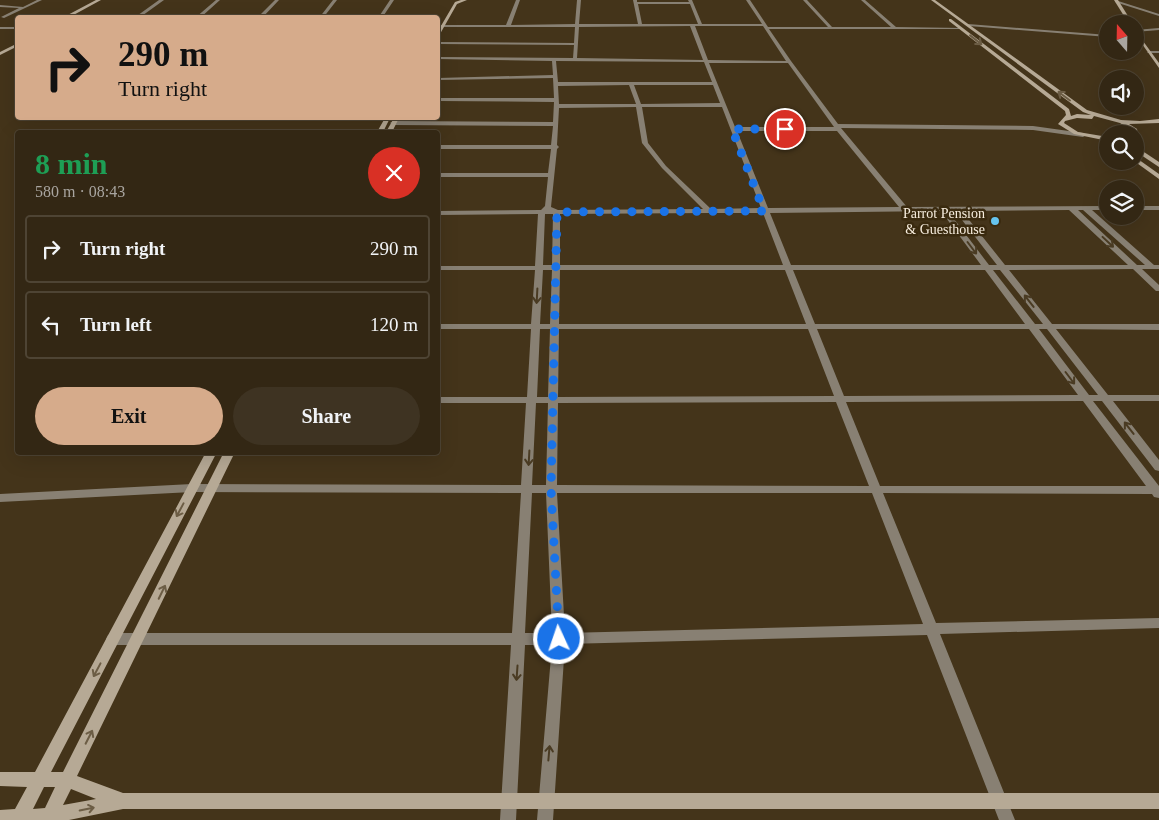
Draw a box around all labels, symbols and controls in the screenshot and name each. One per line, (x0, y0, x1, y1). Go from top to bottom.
north arrow (1099, 15, 1144, 60)
map controls (1099, 15, 1144, 225)
one-way arrow (969, 34, 982, 45)
icon: right (35, 35, 100, 100)
text: 290 m (118, 35, 208, 74)
button: sound (1099, 70, 1144, 115)
text: Turn right (118, 76, 207, 101)
one-way arrow (1057, 91, 1071, 101)
pin (764, 108, 806, 150)
icon: arrive (771, 115, 799, 143)
button: search (1099, 125, 1144, 170)
text: 8 min (35, 147, 108, 180)
button: close (368, 147, 420, 199)
button: layers (1099, 180, 1144, 225)
text: 580 m · 08:43 (35, 183, 125, 200)
place label: Parrot Pension & Guesthouse (903, 206, 985, 237)
marker: Parrot Pension & Guesthouse (989, 215, 1001, 227)
icon: right (37, 235, 65, 263)
one-way arrow (1102, 236, 1115, 248)
text: Turn right (80, 238, 165, 259)
text: 290 m (370, 238, 418, 259)
one-way arrow (967, 241, 978, 254)
one-way arrow (533, 288, 542, 304)
one-way arrow (1023, 294, 1034, 307)
icon: left (37, 311, 65, 339)
text: Turn left (80, 314, 152, 335)
text: 120 m (370, 314, 418, 335)
one-way arrow (1065, 371, 1075, 385)
button: Exit (35, 387, 223, 445)
button: Share (233, 387, 420, 445)
one-way arrow (1124, 422, 1135, 435)
one-way arrow (524, 450, 533, 466)
one-way arrow (175, 503, 185, 518)
one-way arrow (158, 585, 167, 600)
position arrow (532, 612, 584, 664)
one-way arrow (92, 662, 101, 677)
one-way arrow (512, 665, 521, 681)
one-way arrow (85, 730, 94, 745)
one-way arrow (545, 745, 554, 761)
one-way arrow (78, 803, 94, 813)

